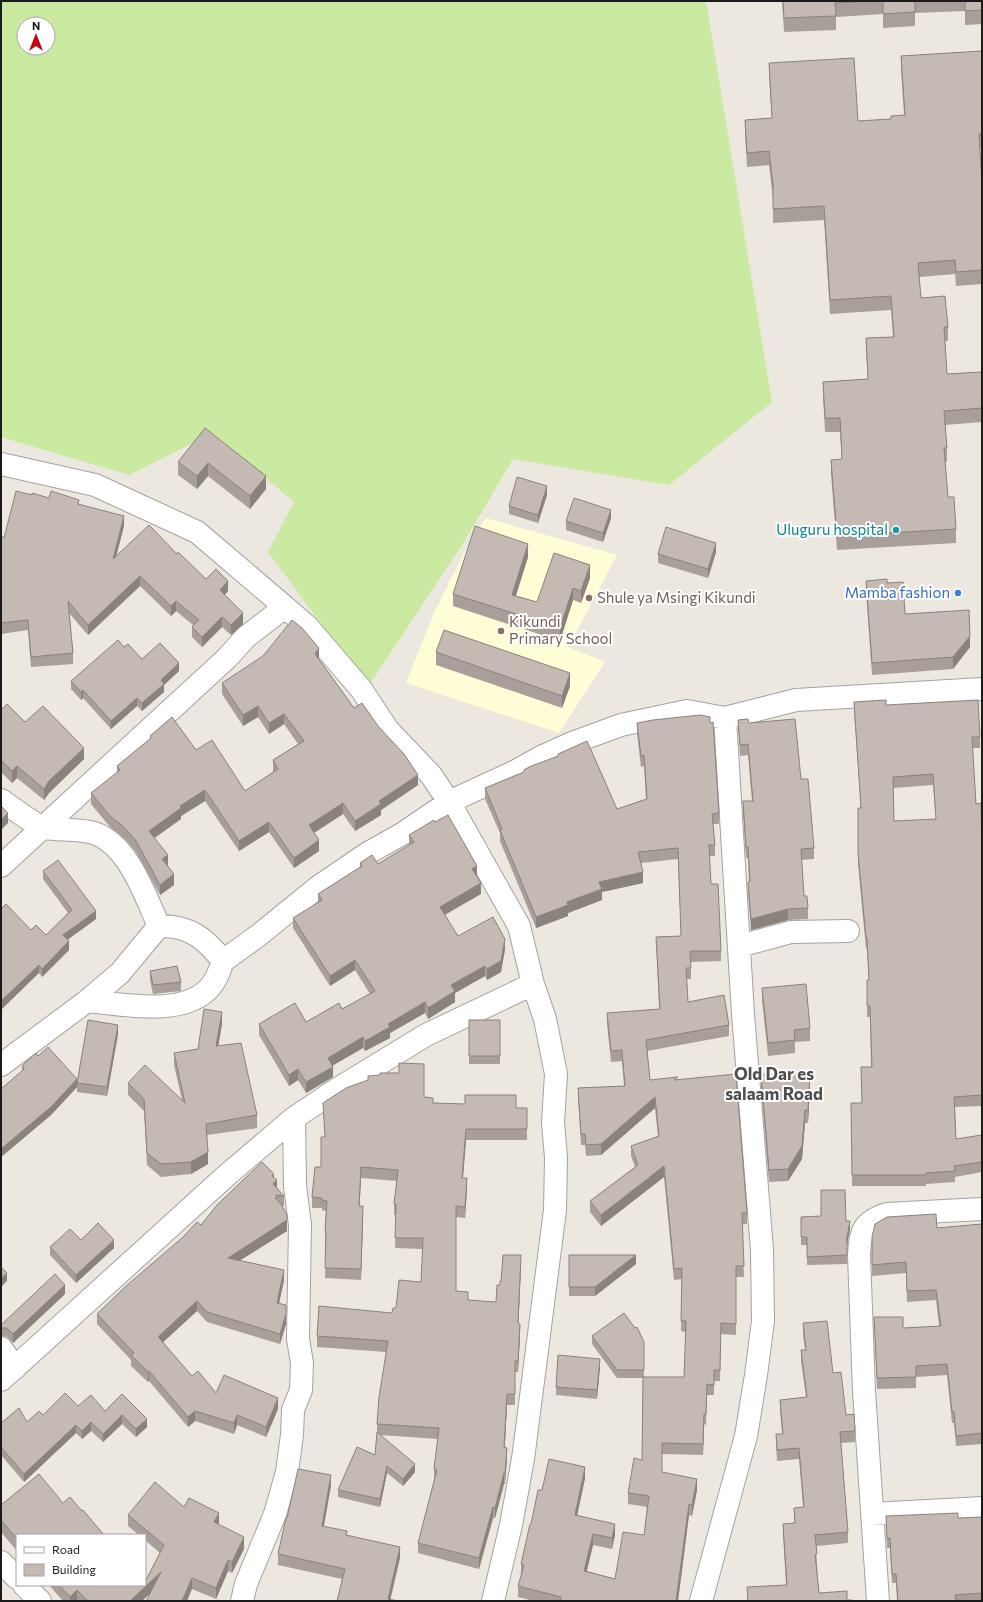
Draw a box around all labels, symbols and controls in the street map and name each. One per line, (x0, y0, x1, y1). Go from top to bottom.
north arrow (16, 16, 56, 56)
text: N (32, 19, 40, 32)
place label: Uluguru hospital (776, 520, 888, 538)
marker: Uluguru hospital (891, 525, 901, 535)
place label: Mamba fashion (845, 583, 950, 601)
place label: Shule ya Msingi Kikundi (597, 588, 756, 606)
marker: Mamba fashion (953, 588, 963, 598)
marker: Shule ya Msingi Kikundi (584, 593, 594, 603)
place label: Kikundi Primary School (509, 612, 612, 647)
marker: Kikundi Primary School (496, 626, 506, 636)
district label: Old Dar es salaam Road (725, 1063, 823, 1104)
legend (16, 1534, 146, 1586)
text: Road (52, 1542, 80, 1556)
text: Building (52, 1562, 96, 1576)

